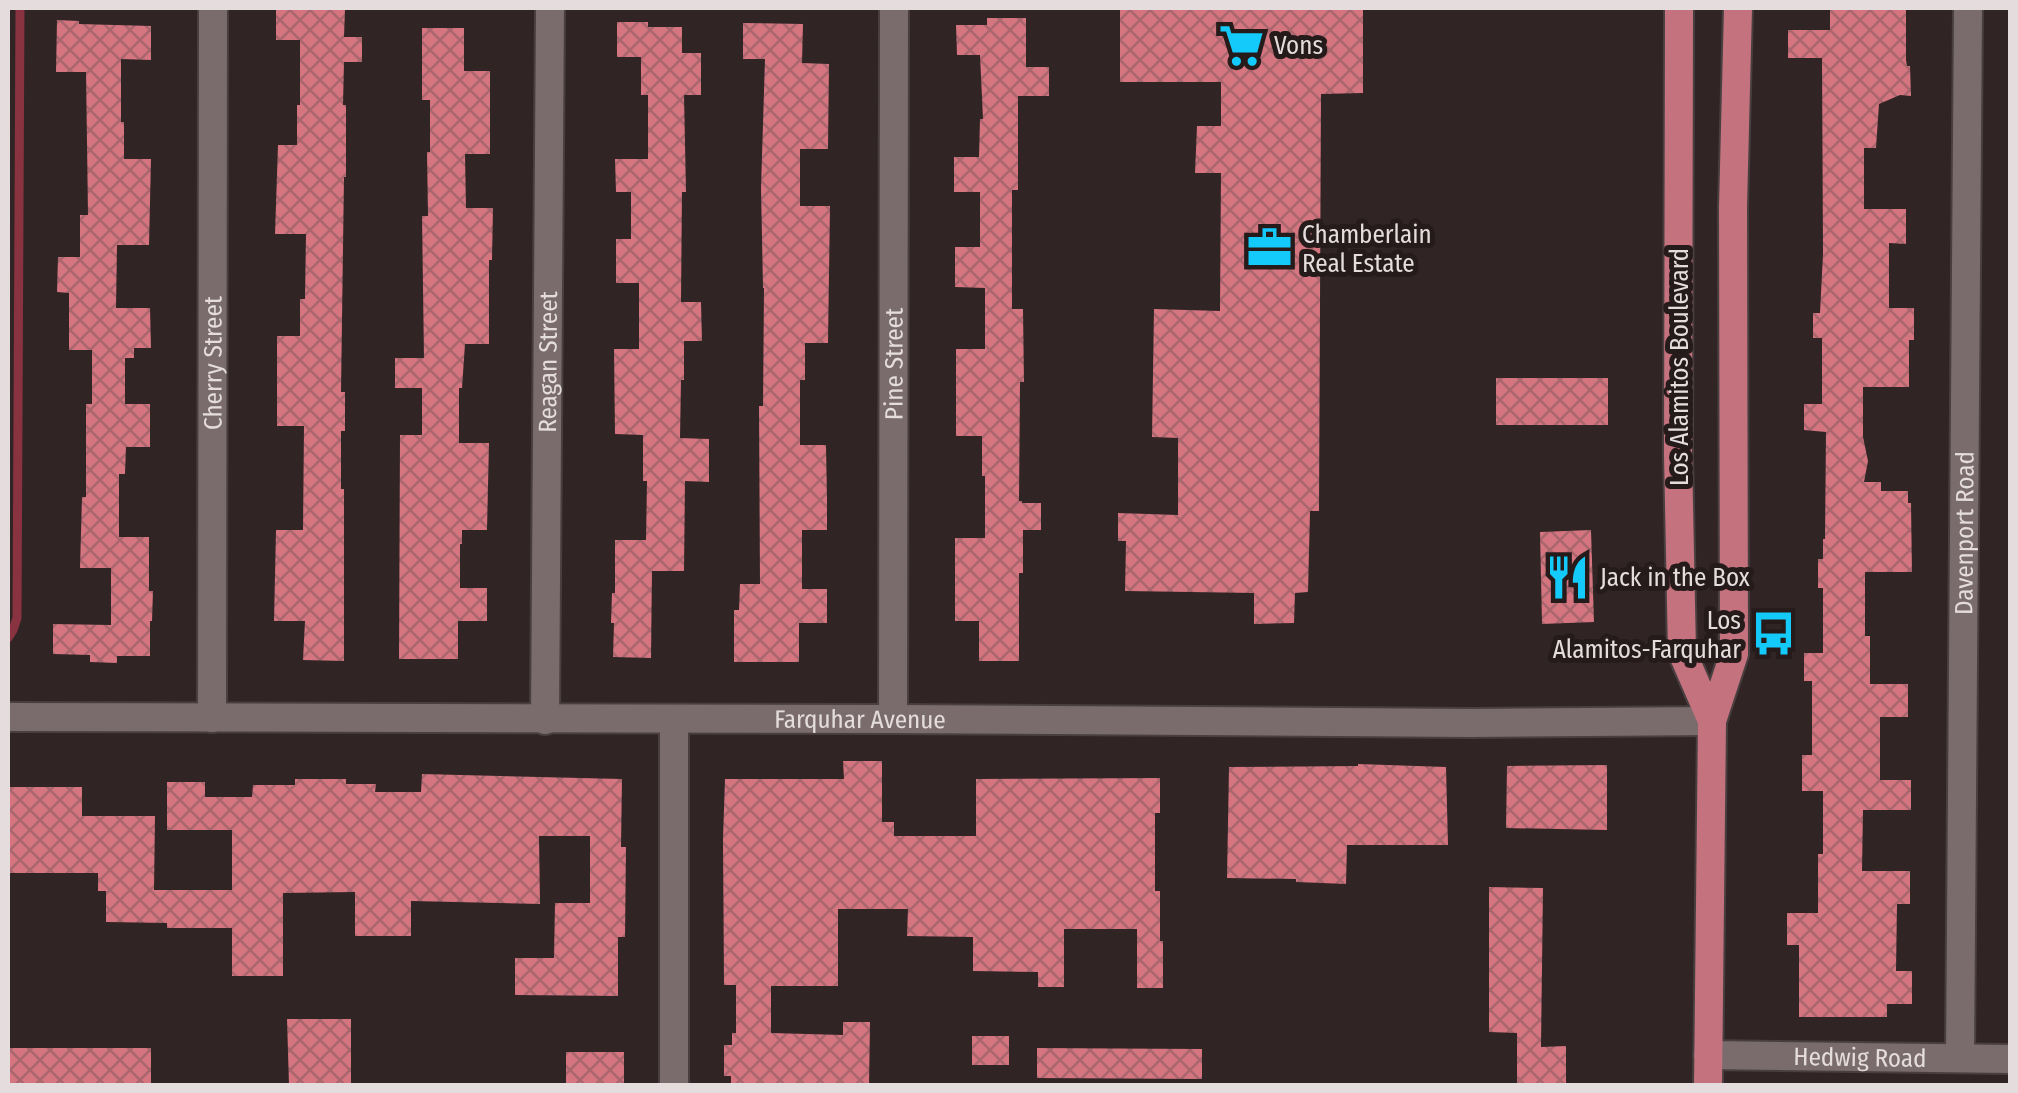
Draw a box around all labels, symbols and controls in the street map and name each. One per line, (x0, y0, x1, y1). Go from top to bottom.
supermarket icon: Vons (1217, 21, 1265, 69)
place label: Vons (1274, 31, 1323, 61)
place label: Chamberlain Real Estate (1302, 220, 1432, 279)
office icon: Chamberlain Real Estate (1245, 224, 1293, 272)
street label: Los Alamitos Boulevard (1665, 248, 1695, 486)
street label: Reagan Street (533, 290, 564, 433)
street label: Cherry Street (198, 295, 229, 430)
street label: Pine Street (879, 307, 910, 420)
street label: Davenport Road (1949, 451, 1981, 615)
restaurant icon: Jack in the Box (1543, 553, 1591, 601)
place label: Jack in the Box (1600, 563, 1750, 593)
place label: Los Alamitos-Farquhar (1553, 606, 1741, 665)
bus stop icon: Los Alamitos-Farquhar (1750, 610, 1798, 658)
street label: Farquhar Avenue (774, 705, 946, 735)
street label: Hedwig Road (1793, 1042, 1927, 1074)

